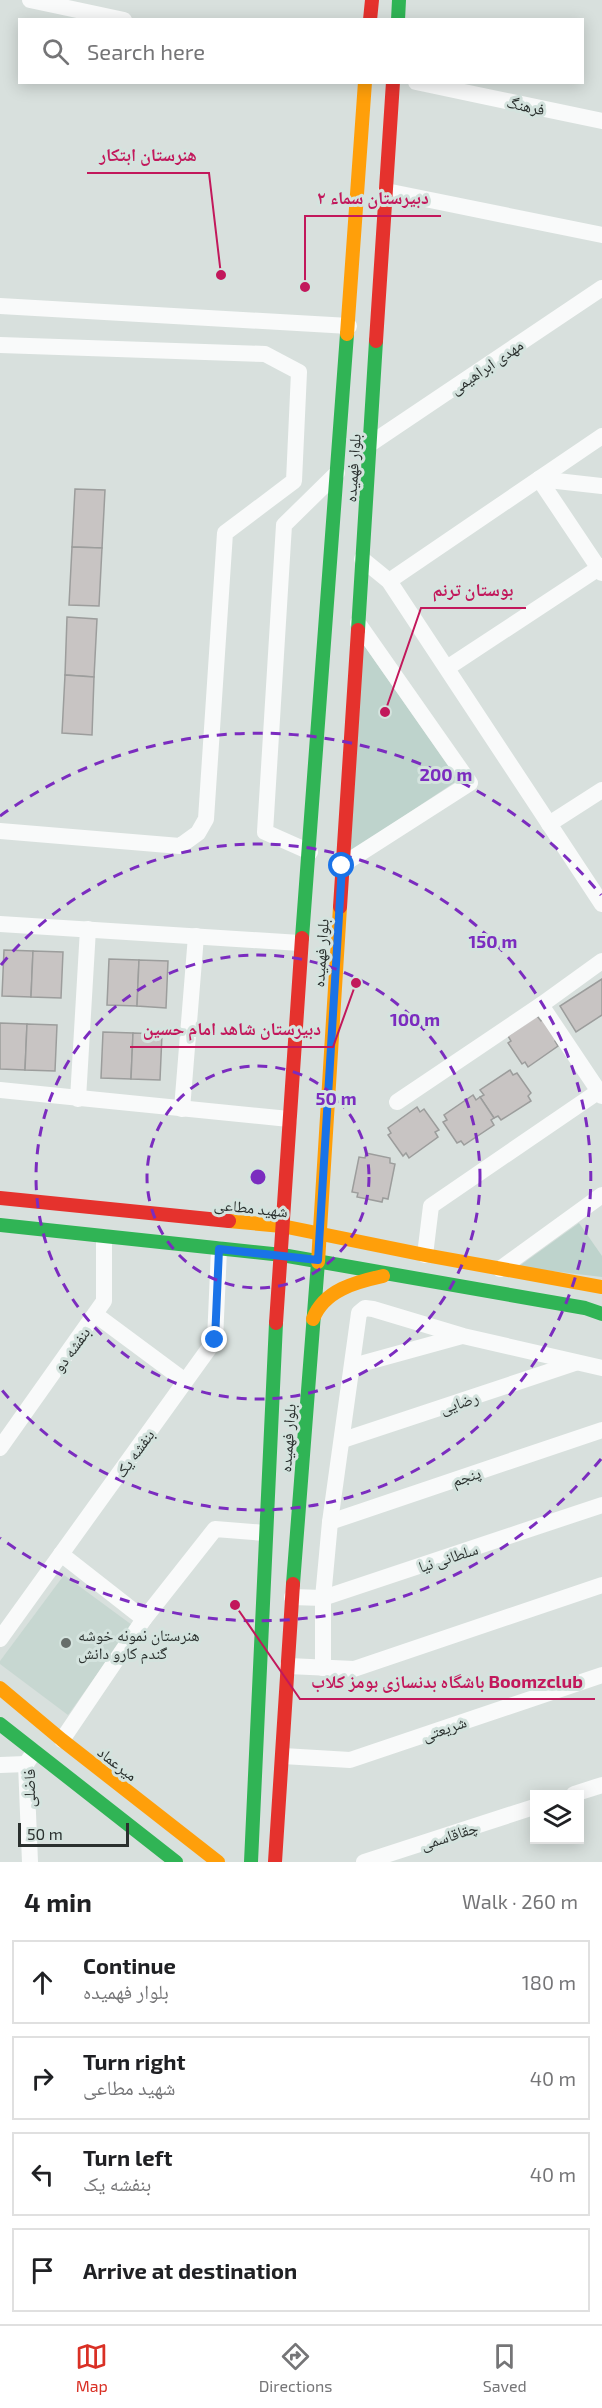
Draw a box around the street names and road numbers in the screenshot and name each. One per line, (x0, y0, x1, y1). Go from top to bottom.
street label: فرهنگ (505, 92, 547, 119)
street label: مهدی ابراهیمی (446, 335, 527, 399)
street label: بلوار فهمیده (340, 433, 365, 503)
street label: بلوار فهمیده (308, 918, 333, 988)
street label: شهید مطاعی (213, 1194, 289, 1222)
street label: بنفشه دو (48, 1323, 94, 1376)
street label: رضایی (437, 1387, 481, 1419)
street label: بلوار فهمیده (275, 1403, 300, 1473)
street label: بنفشه یک (110, 1425, 158, 1481)
street label: پنجم (449, 1462, 484, 1492)
street label: سلطانی نیا (416, 1538, 481, 1577)
street label: شریعتی (419, 1712, 469, 1746)
street label: میرعماد (94, 1742, 142, 1785)
street label: فاضلی (19, 1769, 40, 1807)
street label: چقاقاسمی (418, 1817, 481, 1855)

